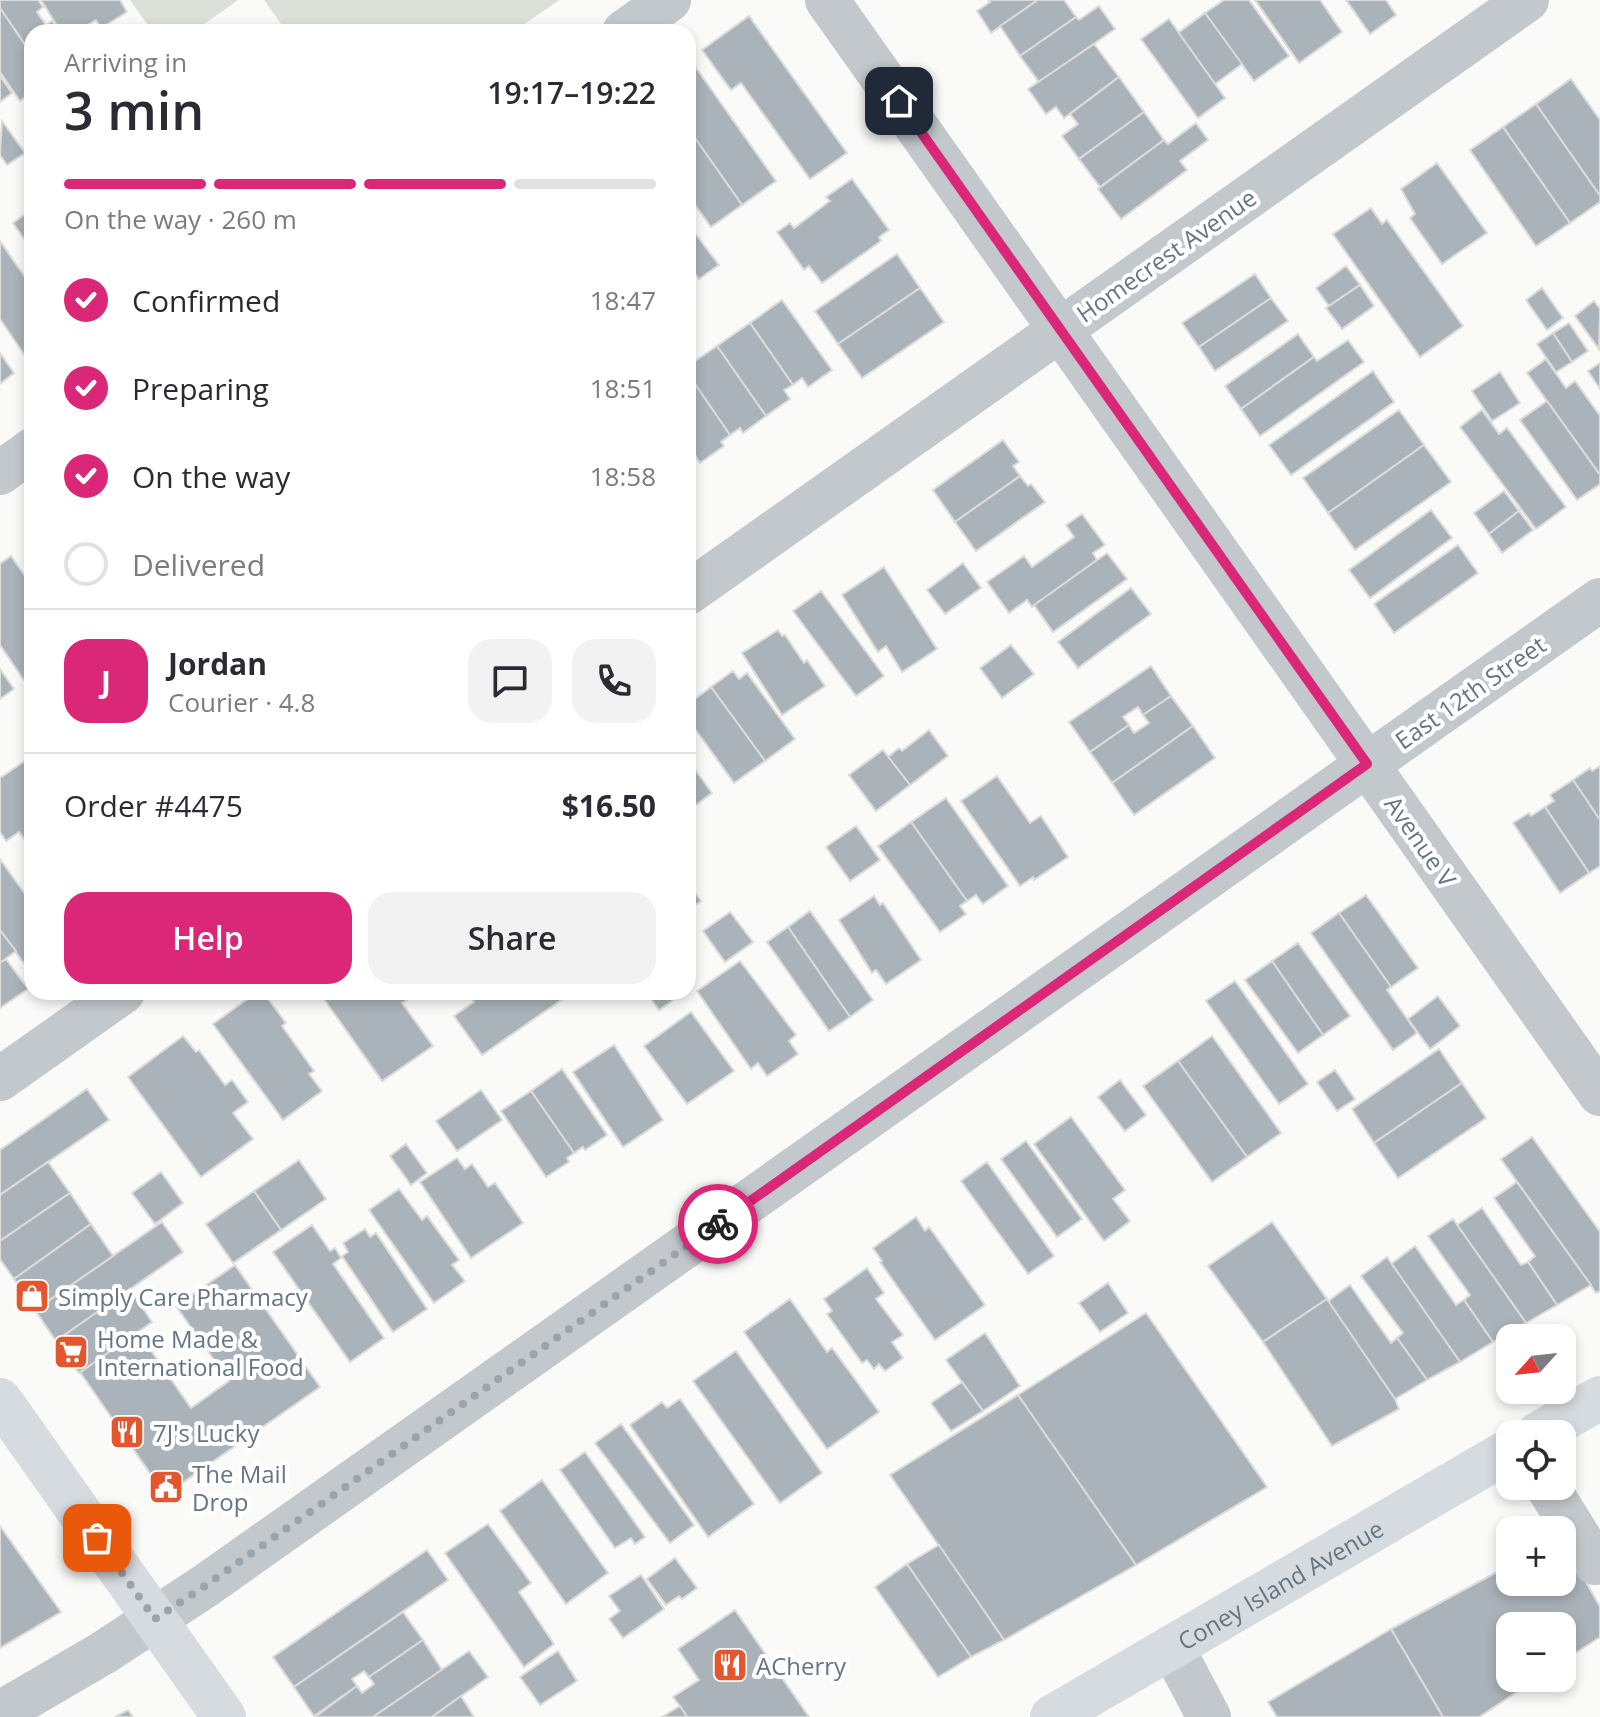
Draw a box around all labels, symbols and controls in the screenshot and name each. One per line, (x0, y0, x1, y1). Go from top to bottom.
text: Arriving in (64, 44, 187, 80)
pin (865, 67, 933, 135)
text: 19:17–19:22 (487, 72, 656, 113)
text: 3 min (64, 74, 204, 145)
icon: home (877, 79, 921, 123)
street label: Homecrest Avenue (1070, 181, 1262, 329)
text: On the way · 260 m (64, 201, 297, 237)
icon: check (64, 278, 108, 322)
text: Confirmed (132, 280, 280, 321)
text: 18:47 (590, 282, 656, 318)
icon: check (64, 366, 108, 410)
text: Preparing (132, 368, 269, 409)
text: 18:51 (590, 370, 656, 406)
icon: check (64, 454, 108, 498)
text: On the way (132, 456, 290, 497)
text: 18:58 (590, 458, 656, 494)
text: Delivered (132, 544, 265, 585)
street label: East 12th Street (1388, 628, 1552, 756)
button: chat (468, 639, 552, 723)
button: phone (572, 639, 656, 723)
text: Jordan (168, 643, 267, 684)
text: J (101, 661, 111, 702)
text: Courier · 4.8 (168, 684, 315, 720)
text: Order #4475 (64, 785, 243, 826)
text: $16.50 (562, 785, 656, 826)
street label: Avenue V (1378, 789, 1465, 894)
button: Help (64, 892, 352, 984)
button: Share (368, 892, 656, 984)
courier (678, 1184, 758, 1264)
icon: bike (696, 1202, 740, 1246)
shop icon: Simply Care Pharmacy (13, 1277, 51, 1315)
place label: Simply Care Pharmacy (58, 1280, 309, 1313)
place label: Home Made & International Food (97, 1322, 304, 1383)
north arrow (1496, 1324, 1576, 1404)
map controls (1496, 1324, 1576, 1692)
supermarket icon: Home Made & International Food (52, 1333, 90, 1371)
restaurant icon: 7J's Lucky (108, 1413, 146, 1451)
place label: 7J's Lucky (153, 1416, 260, 1449)
button: locate (1496, 1420, 1576, 1500)
place label: The Mail Drop (192, 1457, 287, 1518)
public building icon: The Mail Drop (147, 1468, 185, 1506)
pin (63, 1504, 131, 1572)
street label: Coney Island Avenue (1171, 1511, 1389, 1657)
icon: bag (75, 1516, 119, 1560)
button: + (1496, 1516, 1576, 1596)
button: − (1496, 1612, 1576, 1692)
restaurant icon: ACherry (711, 1646, 749, 1684)
place label: ACherry (756, 1649, 847, 1682)

